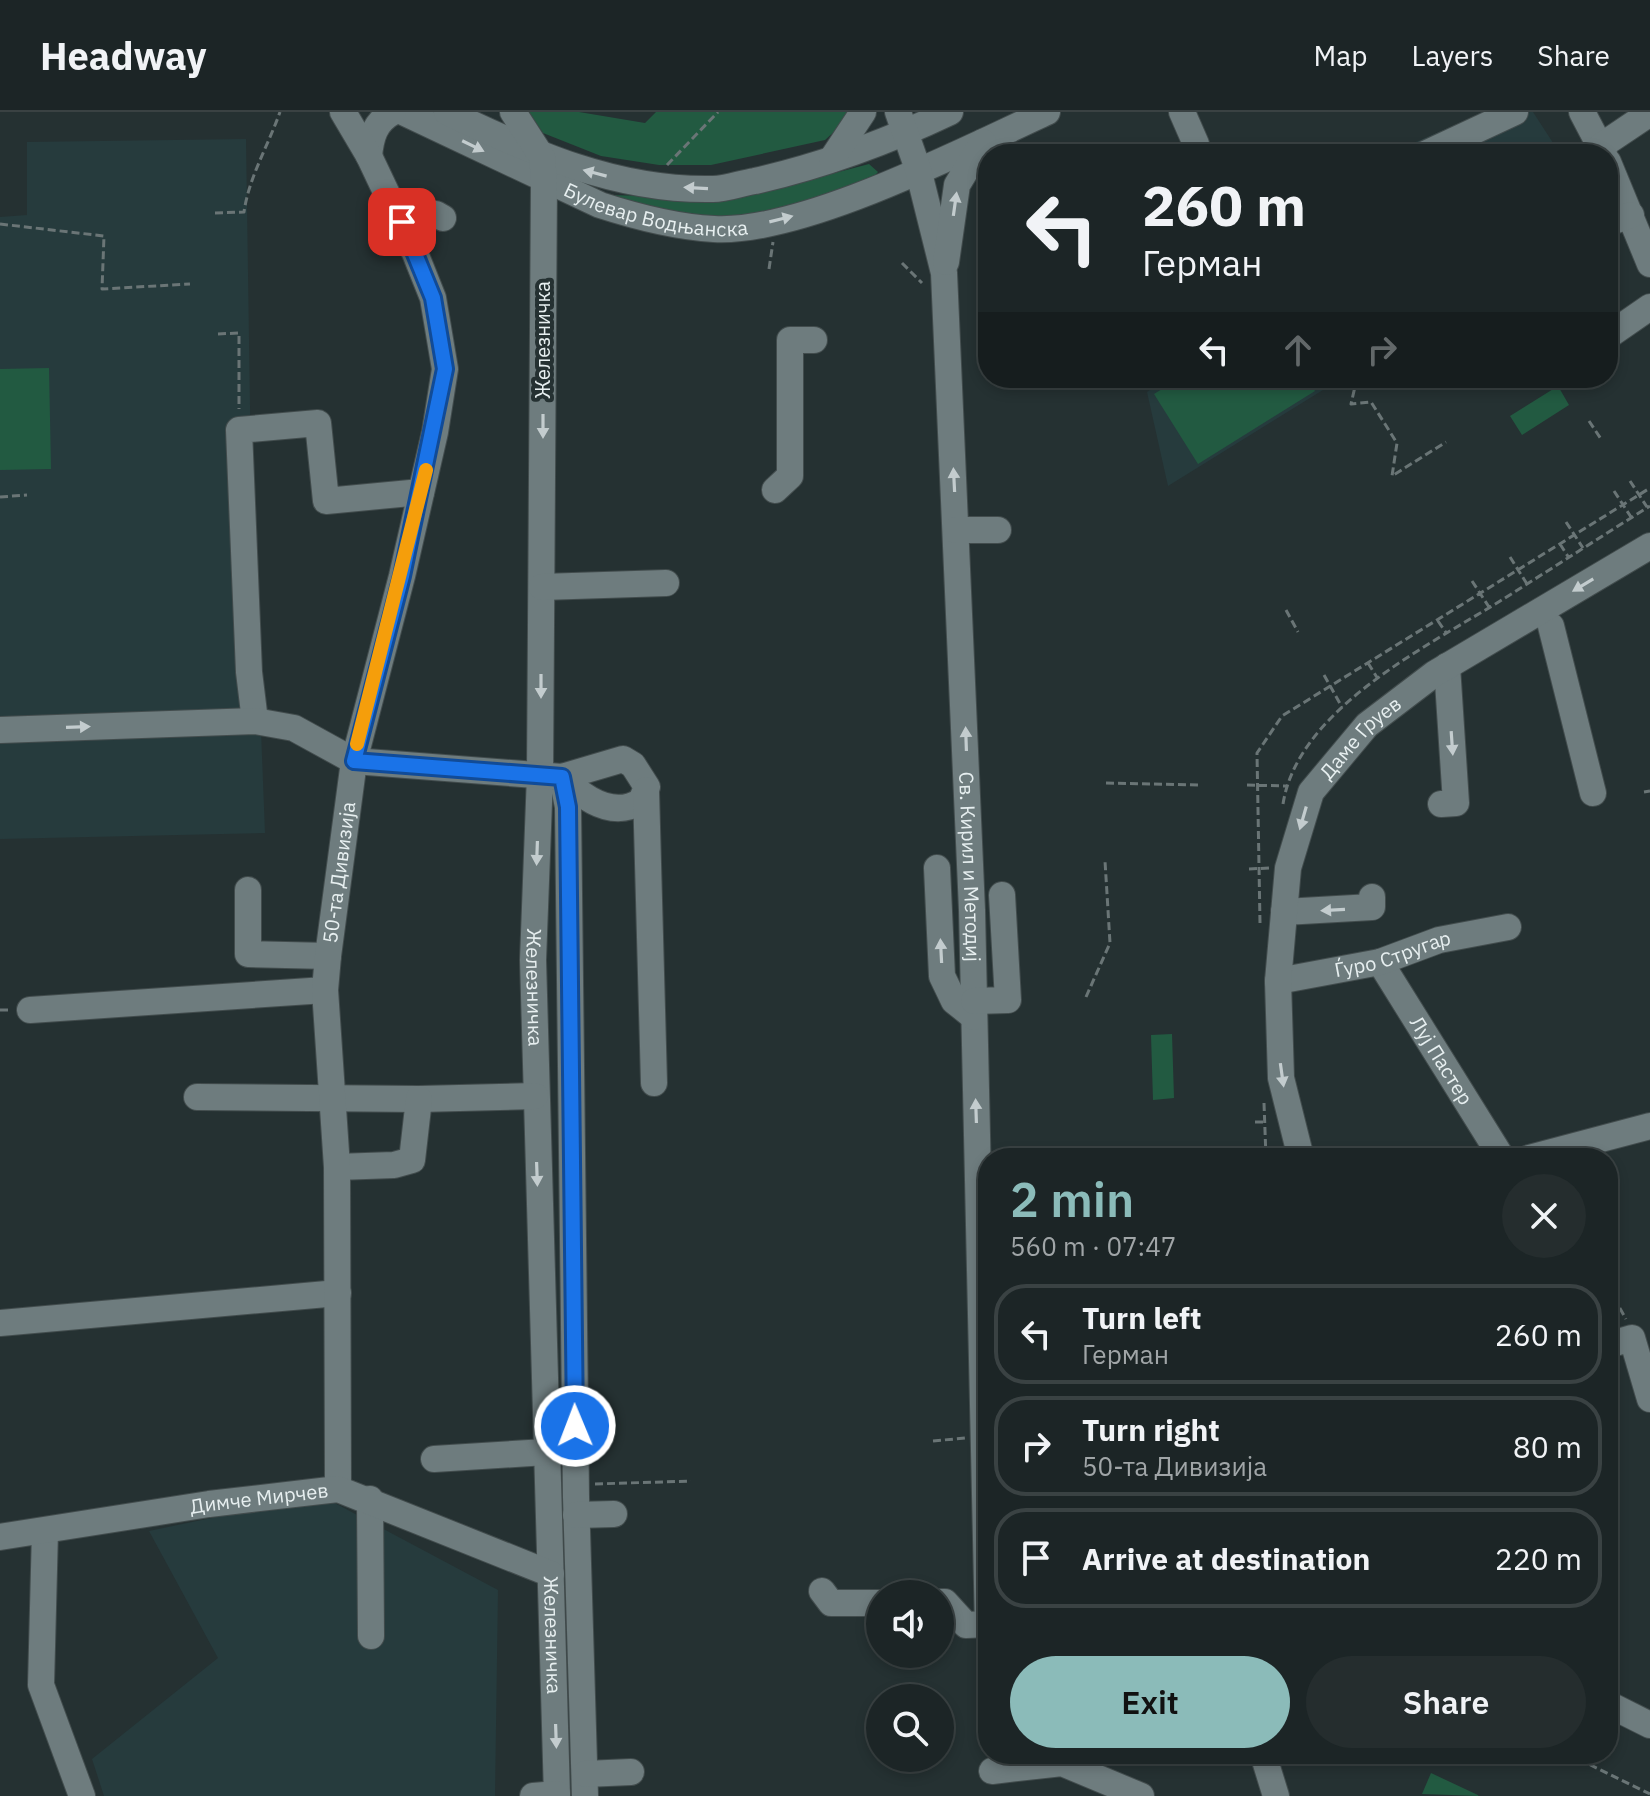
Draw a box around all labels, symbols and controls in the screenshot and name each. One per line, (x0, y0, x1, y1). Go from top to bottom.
text: Headway (40, 31, 207, 80)
text: Map (1313, 37, 1367, 74)
text: Layers (1411, 37, 1493, 74)
text: Share (1537, 37, 1610, 74)
one-way arrow (461, 139, 484, 153)
one-way arrow (582, 167, 607, 179)
text: 260 m (1142, 169, 1306, 241)
street label: Булевар Водњанска (560, 176, 750, 242)
icon: left (1010, 176, 1114, 280)
one-way arrow (683, 181, 708, 194)
pin (368, 188, 436, 256)
one-way arrow (949, 192, 962, 217)
icon: arrive (380, 200, 424, 244)
one-way arrow (769, 213, 794, 225)
text: Герман (1142, 239, 1262, 286)
street label: Железничка (529, 281, 556, 399)
icon: left (1192, 328, 1236, 372)
icon: ahead (1276, 328, 1320, 372)
icon: right (1360, 328, 1404, 372)
one-way arrow (537, 414, 549, 439)
one-way arrow (948, 467, 961, 492)
one-way arrow (1572, 578, 1594, 592)
one-way arrow (535, 674, 547, 699)
street label: Даме Груев (1313, 690, 1407, 785)
one-way arrow (66, 721, 91, 734)
one-way arrow (959, 726, 972, 751)
one-way arrow (1446, 730, 1459, 755)
street label: Св. Кирил и Методиј (953, 771, 987, 962)
street label: 50-та Дивизија (316, 799, 362, 945)
one-way arrow (1296, 807, 1309, 831)
one-way arrow (531, 841, 544, 866)
one-way arrow (1320, 904, 1345, 917)
street label: Ѓуро Стругар (1332, 924, 1453, 983)
street label: Железничка (520, 928, 549, 1047)
one-way arrow (934, 938, 947, 963)
street label: Луј Пастер (1404, 1011, 1480, 1110)
one-way arrow (1276, 1063, 1289, 1088)
one-way arrow (970, 1098, 983, 1123)
one-way arrow (531, 1162, 544, 1187)
text: 2 min (1010, 1168, 1134, 1230)
button: close (1502, 1174, 1586, 1258)
text: 560 m · 07:47 (1010, 1229, 1176, 1263)
text: Turn left (1082, 1298, 1201, 1337)
icon: left (1014, 1312, 1058, 1356)
text: 260 m (1495, 1315, 1582, 1354)
text: Герман (1082, 1337, 1169, 1371)
position arrow (533, 1384, 617, 1468)
text: Turn right (1082, 1410, 1220, 1449)
icon: right (1014, 1424, 1058, 1468)
text: 80 m (1513, 1427, 1582, 1466)
text: 50-та Дивизија (1082, 1449, 1267, 1483)
street label: Димче Мирчев (188, 1476, 330, 1520)
icon: arrive (1014, 1536, 1058, 1580)
text: Arrive at destination (1082, 1539, 1370, 1578)
text: 220 m (1495, 1539, 1582, 1578)
street label: Железничка (538, 1575, 568, 1695)
map controls (866, 1580, 954, 1772)
button: sound (866, 1580, 954, 1668)
button: Exit (1010, 1656, 1290, 1748)
button: Share (1306, 1656, 1586, 1748)
button: search (866, 1684, 954, 1772)
one-way arrow (549, 1724, 562, 1749)

